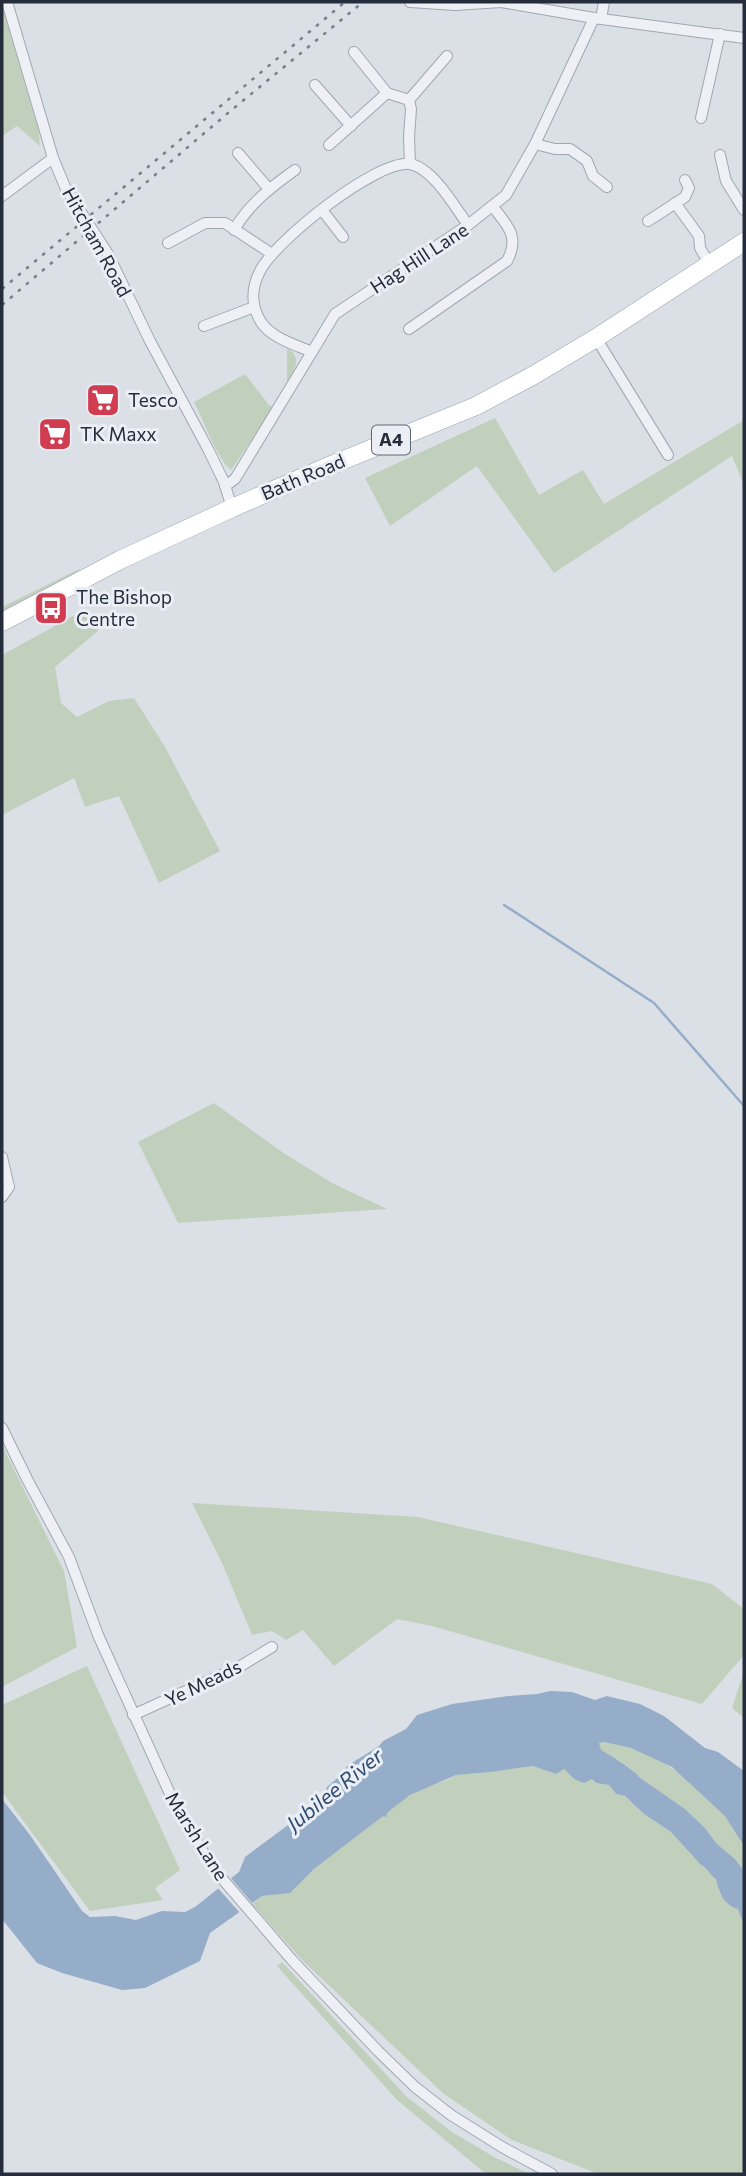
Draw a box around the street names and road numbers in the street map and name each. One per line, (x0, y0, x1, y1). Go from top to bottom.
street label: Hitcham Road (58, 183, 137, 301)
street label: Hag Hill Lane (365, 217, 472, 298)
road number: A4 (372, 426, 410, 454)
street label: Bath Road (257, 449, 348, 504)
street label: Ye Meads (161, 1654, 245, 1711)
street label: Marsh Lane (161, 1787, 234, 1884)

